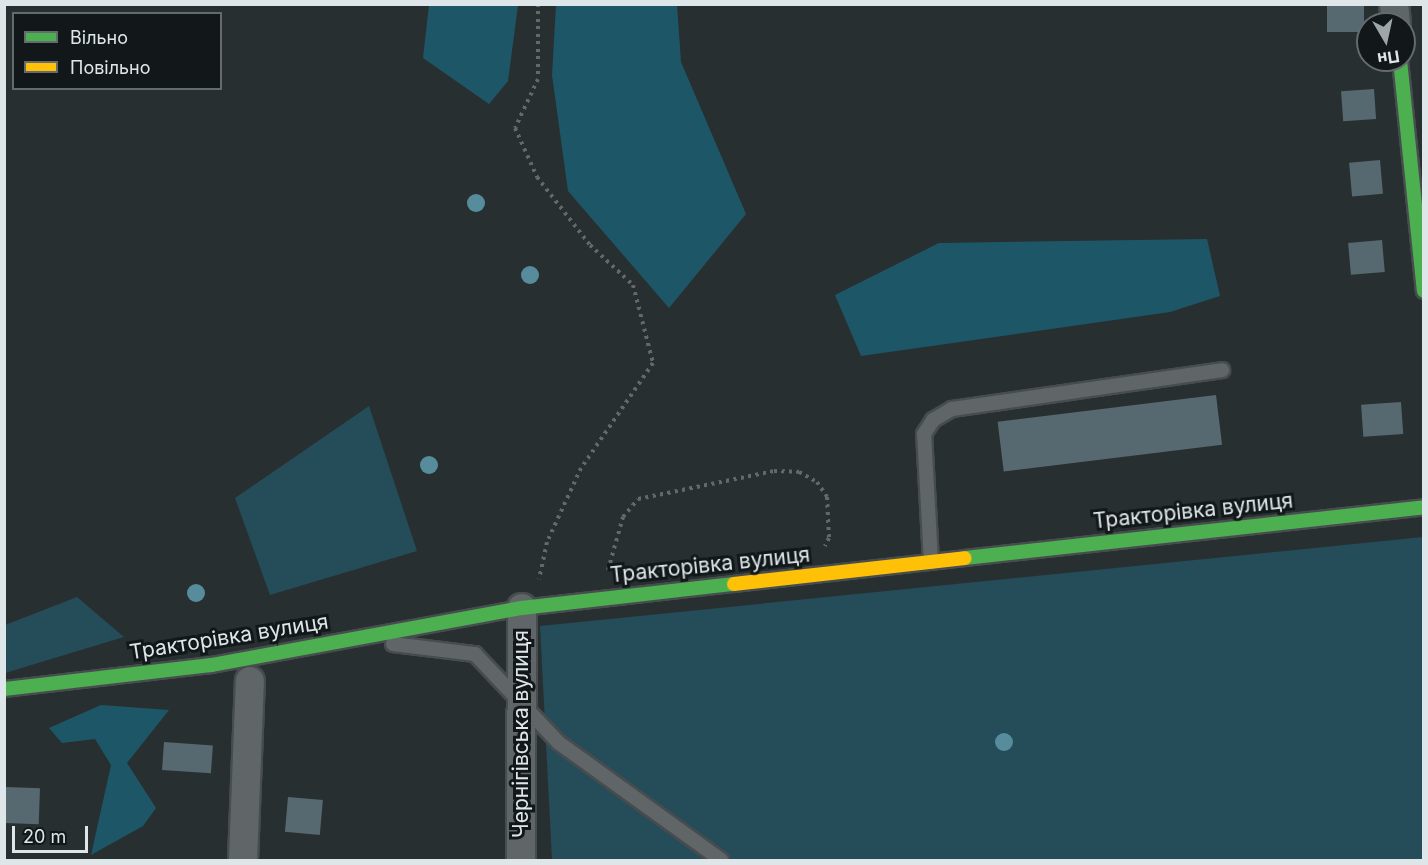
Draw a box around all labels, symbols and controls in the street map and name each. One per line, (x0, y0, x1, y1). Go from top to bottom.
legend (12, 12, 222, 90)
north arrow (1356, 12, 1416, 72)
text: Вільно (70, 27, 128, 48)
text: Пн (1376, 46, 1401, 69)
text: Повільно (70, 57, 151, 78)
street label: Тракторівка вулиця (1092, 488, 1294, 534)
street label: Тракторівка вулиця (609, 542, 811, 588)
street label: Тракторівка вулиця (128, 609, 330, 665)
street label: Чернігівська вулиця (508, 630, 534, 838)
scale bar (15, 814, 92, 852)
text: 20 m (23, 826, 66, 847)

